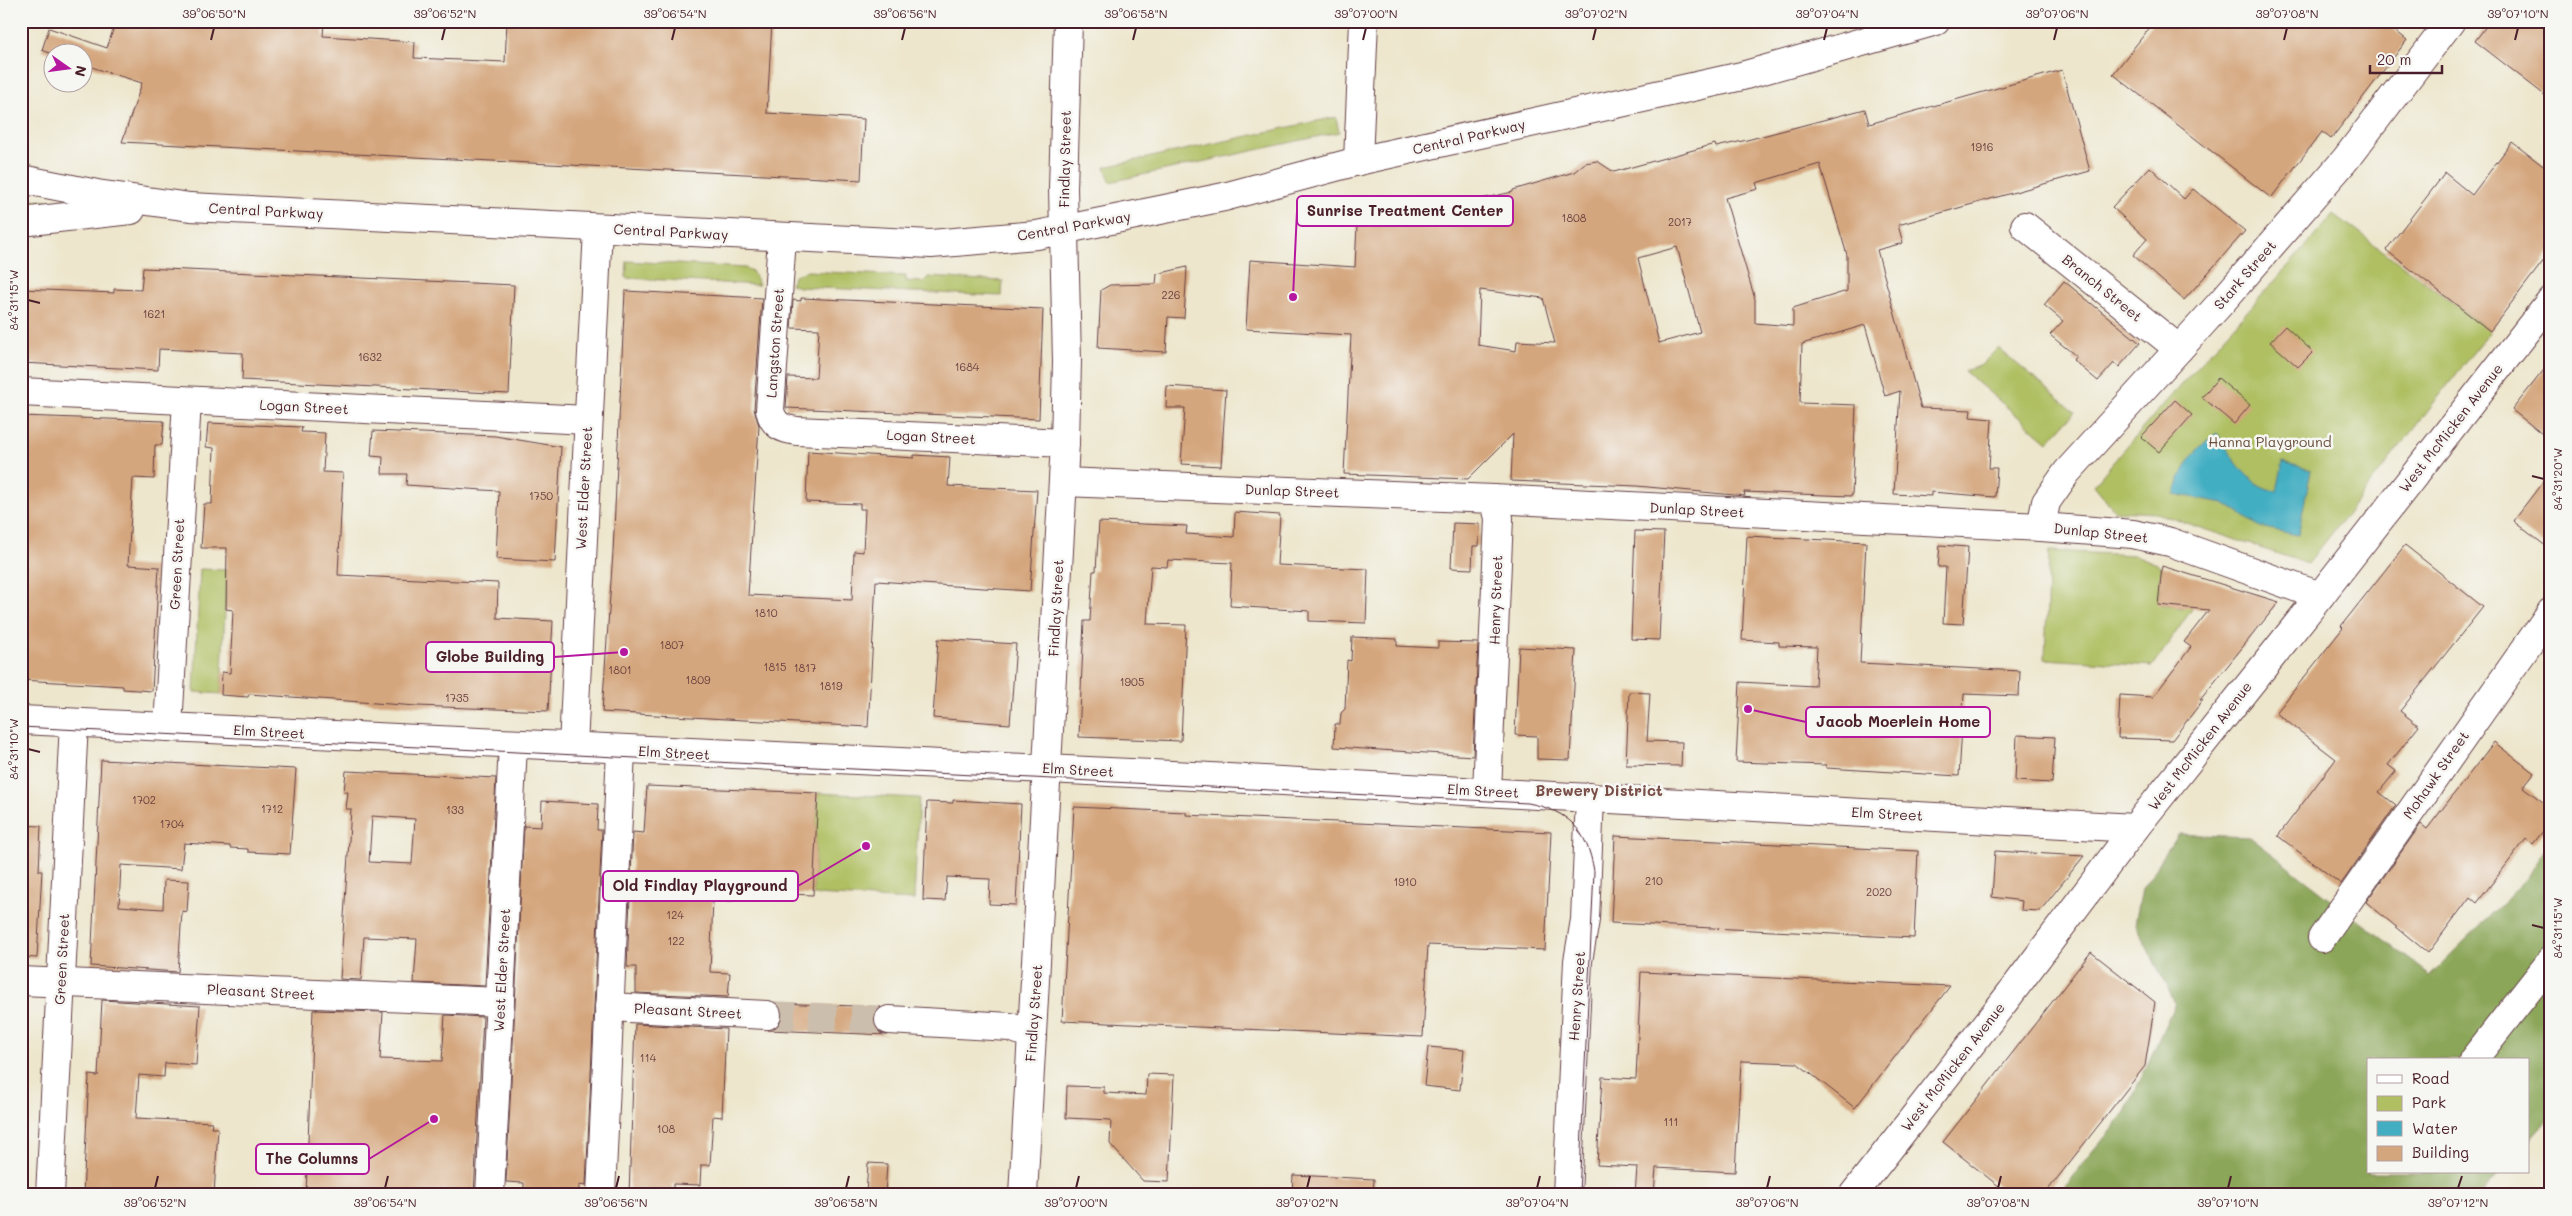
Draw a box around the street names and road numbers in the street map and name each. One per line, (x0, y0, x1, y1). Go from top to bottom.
street label: Findlay Street (1054, 110, 1075, 208)
street label: Central Parkway (1411, 114, 1527, 159)
street label: Central Parkway (208, 198, 324, 223)
street label: Central Parkway (1016, 206, 1132, 245)
street label: Central Parkway (613, 219, 729, 244)
street label: Stark Street (2209, 236, 2280, 313)
street label: Branch Street (2058, 250, 2146, 326)
street label: Langston Street (761, 287, 788, 399)
street label: West McMicken Avenue (2394, 359, 2507, 496)
street label: Logan Street (259, 395, 349, 418)
street label: Logan Street (886, 425, 976, 448)
street label: West Elder Street (571, 426, 596, 550)
street label: Dunlap Street (1244, 479, 1340, 502)
street label: Dunlap Street (1649, 498, 1745, 521)
street label: Green Street (165, 518, 188, 610)
street label: Dunlap Street (2053, 518, 2149, 547)
street label: Henry Street (1484, 555, 1507, 645)
street label: Findlay Street (1043, 559, 1068, 657)
street label: West McMicken Avenue (2143, 677, 2256, 814)
street label: Elm Street (233, 720, 305, 743)
street label: Mohawk Street (2398, 727, 2473, 823)
street label: Elm Street (638, 741, 710, 764)
street label: Elm Street (1042, 758, 1114, 781)
street label: Elm Street (1447, 779, 1519, 802)
street label: Elm Street (1851, 802, 1923, 825)
street label: West Elder Street (489, 908, 514, 1032)
street label: Green Street (50, 913, 73, 1005)
street label: Henry Street (1564, 951, 1589, 1041)
street label: Findlay Street (1021, 964, 1046, 1062)
street label: Pleasant Street (207, 979, 315, 1004)
street label: Pleasant Street (634, 998, 742, 1023)
street label: West McMicken Avenue (1896, 998, 2009, 1135)

